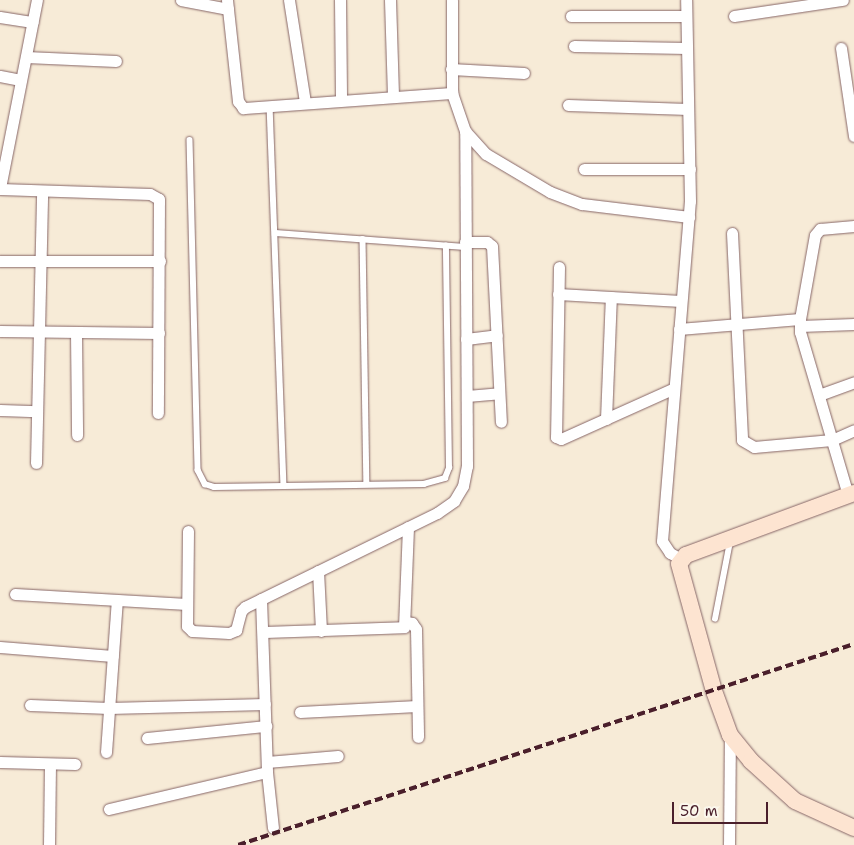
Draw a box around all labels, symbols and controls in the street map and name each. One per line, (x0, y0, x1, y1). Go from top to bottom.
scale bar (674, 792, 770, 824)
text: 50 m (680, 801, 718, 821)

